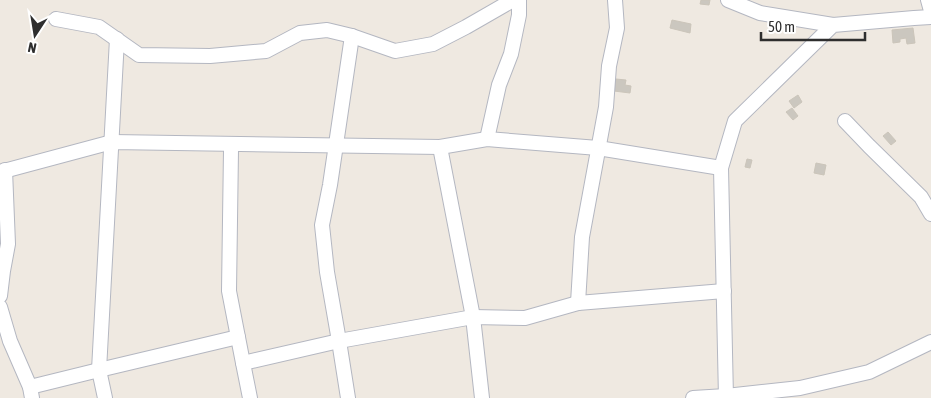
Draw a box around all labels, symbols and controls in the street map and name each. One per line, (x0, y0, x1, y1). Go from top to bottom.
north arrow (10, 10, 60, 60)
scale bar (761, 10, 865, 42)
text: 50 m (768, 18, 795, 35)
text: N (27, 39, 38, 56)

